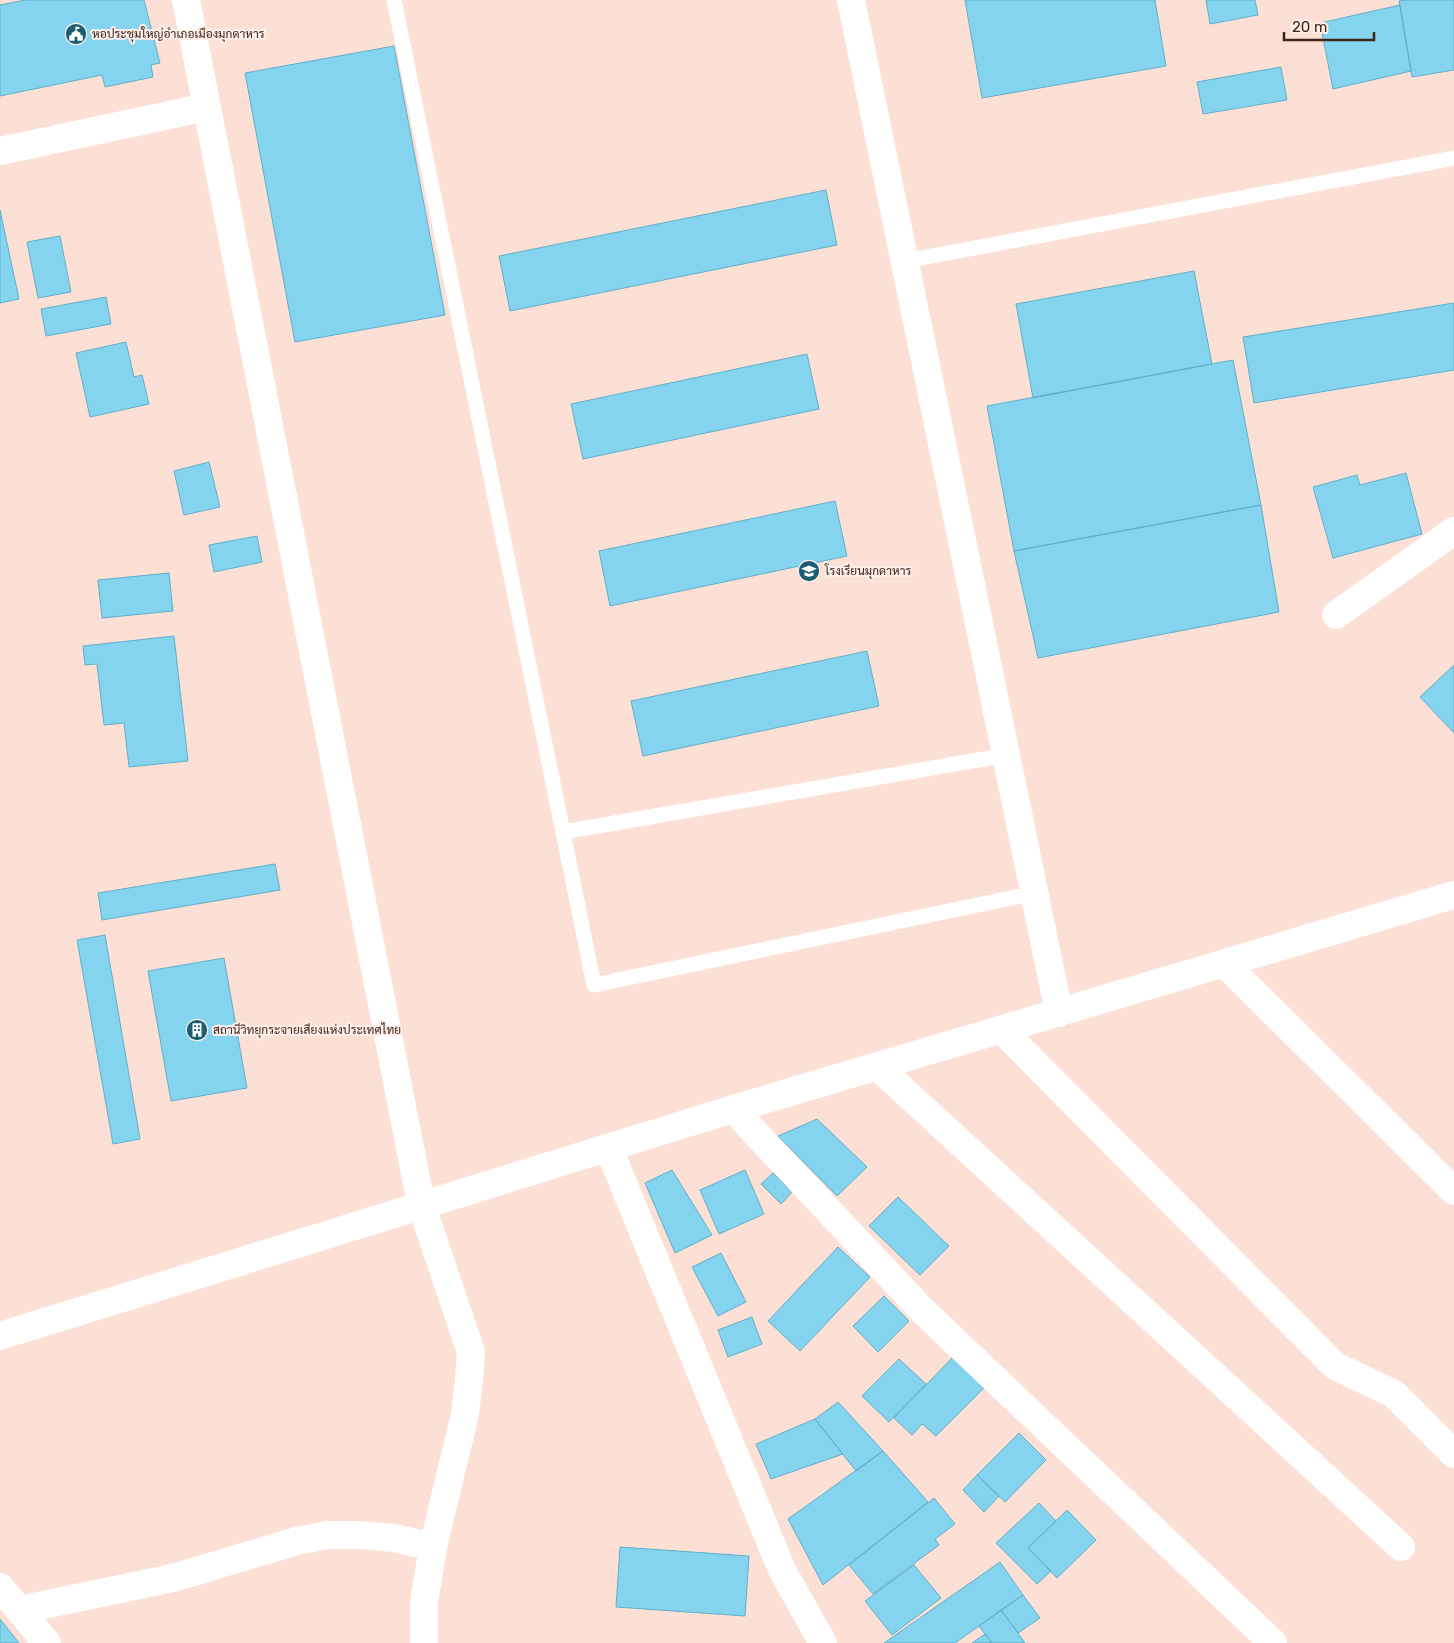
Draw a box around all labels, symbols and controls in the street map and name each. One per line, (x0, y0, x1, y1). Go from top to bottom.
scale bar (1284, 10, 1374, 42)
text: 20 m (1292, 18, 1327, 36)
public building icon: หอประชุมใหญ่อำเภอเมืองมุกดาหาร (64, 22, 88, 46)
place label: หอประชุมใหญ่อำเภอเมืองมุกดาหาร (92, 26, 265, 43)
school or university icon: โรงเรียนมุกดาหาร (797, 559, 821, 583)
place label: โรงเรียนมุกดาหาร (824, 563, 911, 580)
building icon: สถานีวิทยุกระจายเสียงแห่งประเทศไทย (185, 1018, 209, 1042)
place label: สถานีวิทยุกระจายเสียงแห่งประเทศไทย (213, 1022, 401, 1039)

